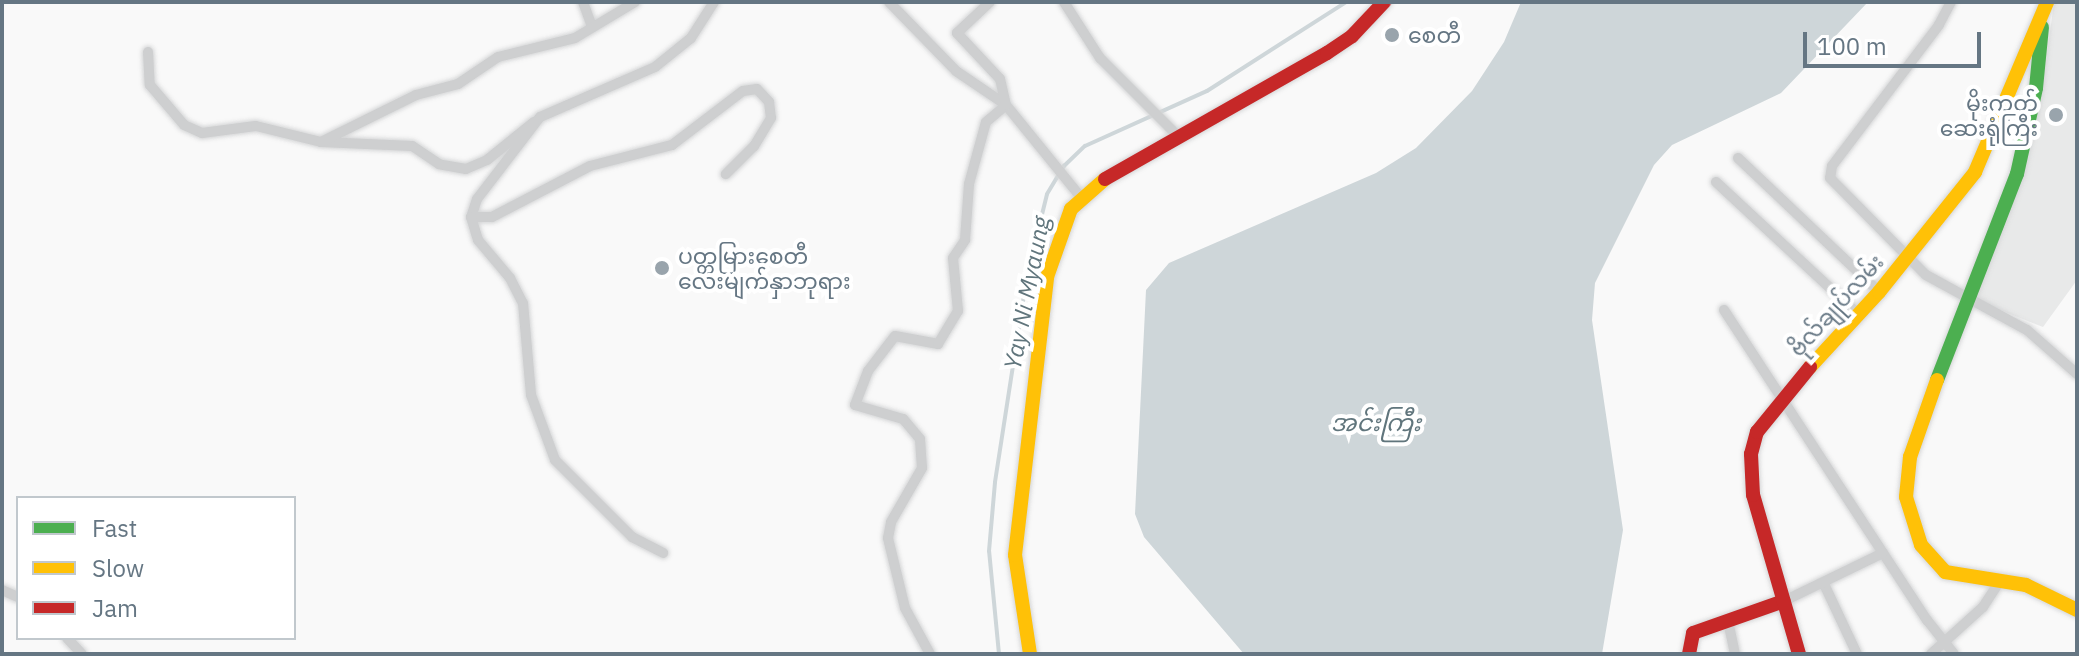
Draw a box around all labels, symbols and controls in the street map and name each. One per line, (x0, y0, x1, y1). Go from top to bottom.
scale bar (1807, 16, 1985, 66)
place label: စေတီ (1408, 22, 1461, 48)
marker: စေတီ (1383, 26, 1401, 44)
text: 100 m (1817, 30, 1887, 62)
place label: မိုးကုတ်‌ ‌ဆေးရုံကြီး (1940, 89, 2038, 140)
marker: မိုးကုတ်‌ ‌ဆေးရုံကြီး (2045, 104, 2067, 126)
water label: Yay Ni Myaung (998, 214, 1056, 372)
place label: ပတ္တမြား‌စေတီ‌ လေးမျက်နှာဘုရား (678, 242, 851, 294)
street label: ဗိုလ်‌ချုပ်‌လမ်း (1783, 249, 1889, 361)
marker: ပတ္တမြား‌စေတီ‌ လေးမျက်နှာဘုရား (653, 259, 671, 277)
water label: အင်းကြီး (1331, 409, 1421, 437)
legend (16, 496, 296, 640)
text: Fast (92, 512, 137, 544)
text: Slow (92, 552, 144, 584)
text: Jam (92, 592, 138, 624)

